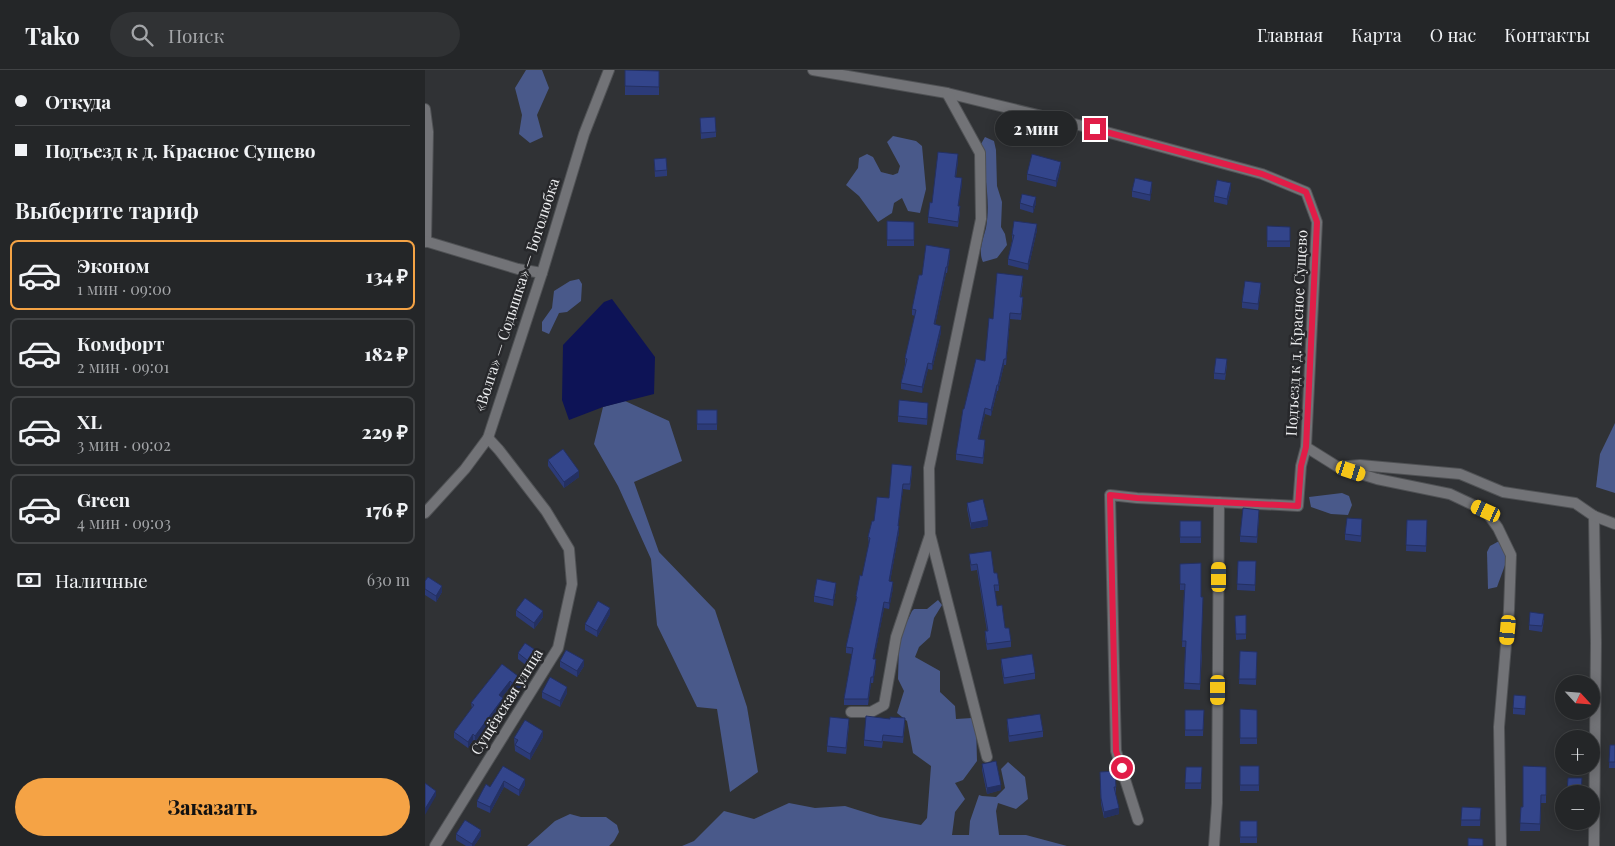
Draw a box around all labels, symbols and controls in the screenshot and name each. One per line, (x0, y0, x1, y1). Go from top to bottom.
search box (110, 12, 460, 57)
text: Tako (25, 19, 80, 51)
icon: search (128, 21, 156, 49)
text: Поиск (168, 22, 224, 48)
text: Главная (1257, 23, 1323, 47)
text: Карта (1351, 23, 1402, 47)
text: О нас (1430, 23, 1476, 47)
text: Контакты (1504, 23, 1590, 47)
text: Откуда (45, 88, 111, 114)
callout: 2 мин (995, 112, 1077, 146)
text: 2 мин (1013, 118, 1059, 139)
route end (1084, 118, 1106, 140)
text: Подъезд к д. Красное Сущево (45, 137, 316, 163)
street label: «Волга» — Содышка» — Боголюбка (469, 175, 563, 414)
text: Выберите тариф (15, 195, 199, 225)
street label: Подъезд к д. Красное Сущево (1281, 229, 1311, 437)
text: Эконом (77, 252, 150, 278)
icon: car (17, 253, 62, 298)
text: 134 ₽ (366, 262, 408, 288)
text: 1 мин · 09:00 (77, 278, 171, 299)
text: Комфорт (77, 330, 165, 356)
icon: car (17, 331, 62, 376)
text: 182 ₽ (364, 340, 408, 366)
text: 2 мин · 09:01 (77, 356, 170, 377)
text: XL (77, 408, 102, 434)
icon: car (17, 409, 62, 454)
text: 229 ₽ (361, 418, 408, 444)
text: 3 мин · 09:02 (77, 434, 171, 455)
car (1334, 459, 1367, 483)
text: Green (77, 486, 130, 512)
icon: car (17, 487, 62, 532)
text: 176 ₽ (365, 496, 408, 522)
car (1469, 498, 1502, 524)
text: 4 мин · 09:03 (77, 512, 171, 533)
car (1211, 562, 1226, 592)
icon: cash (15, 566, 43, 594)
text: Наличные (55, 567, 148, 593)
text: 630 m (367, 569, 410, 590)
car (1499, 614, 1516, 646)
street label: Сущёвская улица (465, 644, 547, 758)
car (1210, 675, 1225, 705)
north arrow (1555, 675, 1600, 720)
map controls (1555, 675, 1600, 830)
button: + (1555, 730, 1600, 775)
route start (1111, 757, 1133, 779)
button: Заказать (15, 778, 410, 836)
button: − (1555, 785, 1600, 830)

